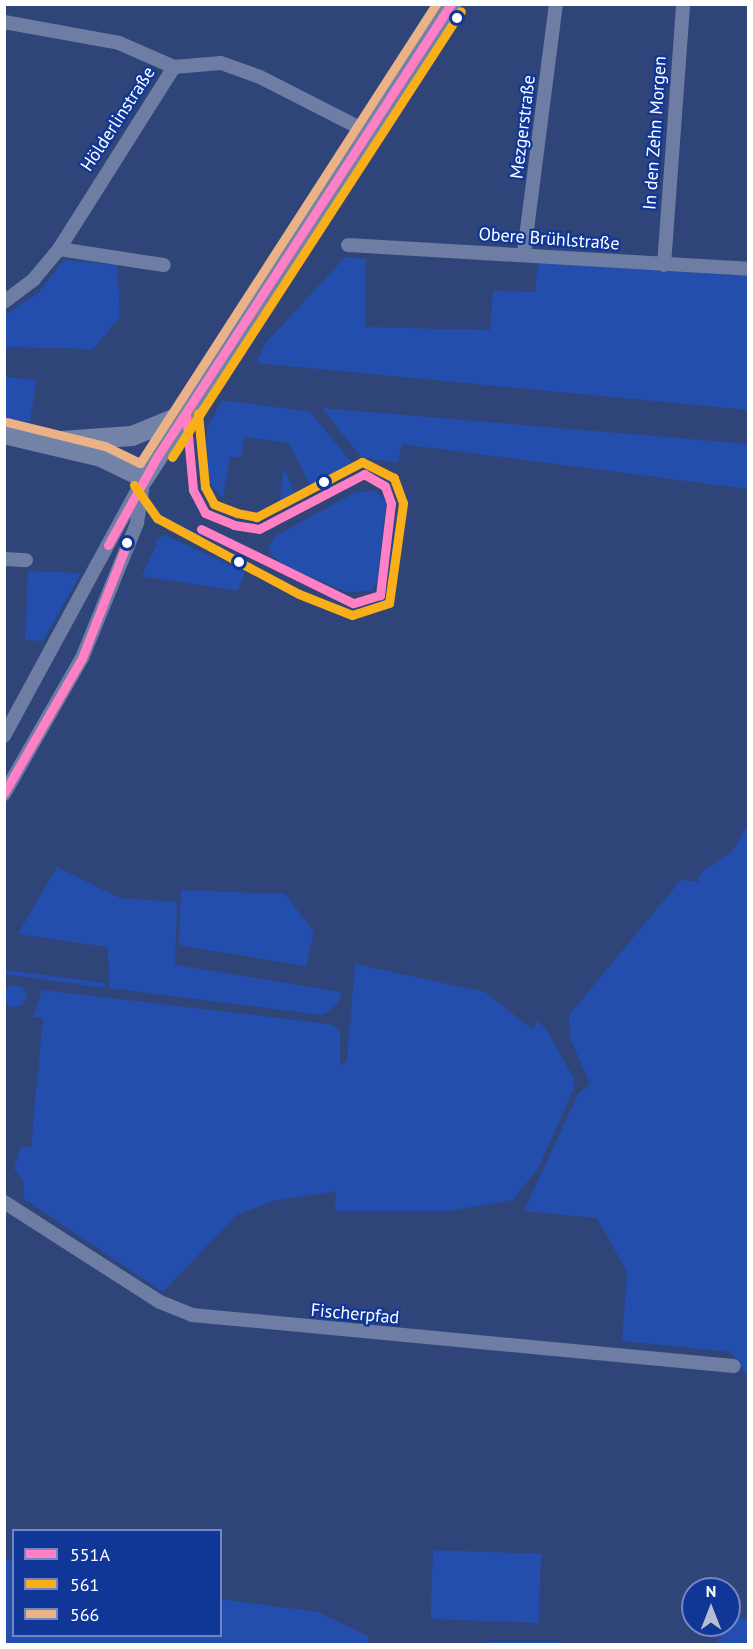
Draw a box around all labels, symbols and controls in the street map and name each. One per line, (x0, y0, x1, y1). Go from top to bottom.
unlabelled marker (451, 12, 463, 24)
street label: In den Zehn Morgen (639, 55, 671, 211)
street label: Hölderlinstraße (76, 63, 160, 175)
street label: Mezgerstraße (506, 74, 540, 180)
street label: Obere Brühlstraße (478, 223, 620, 255)
unlabelled marker (318, 476, 330, 488)
unlabelled marker (121, 537, 133, 549)
unlabelled marker (233, 556, 245, 568)
street label: Fischerpfad (310, 1299, 400, 1329)
legend (12, 1529, 222, 1637)
text: 551A (70, 1543, 110, 1566)
text: 561 (70, 1573, 99, 1596)
north arrow (681, 1577, 741, 1637)
text: N (706, 1581, 716, 1601)
text: 566 (70, 1603, 99, 1626)

